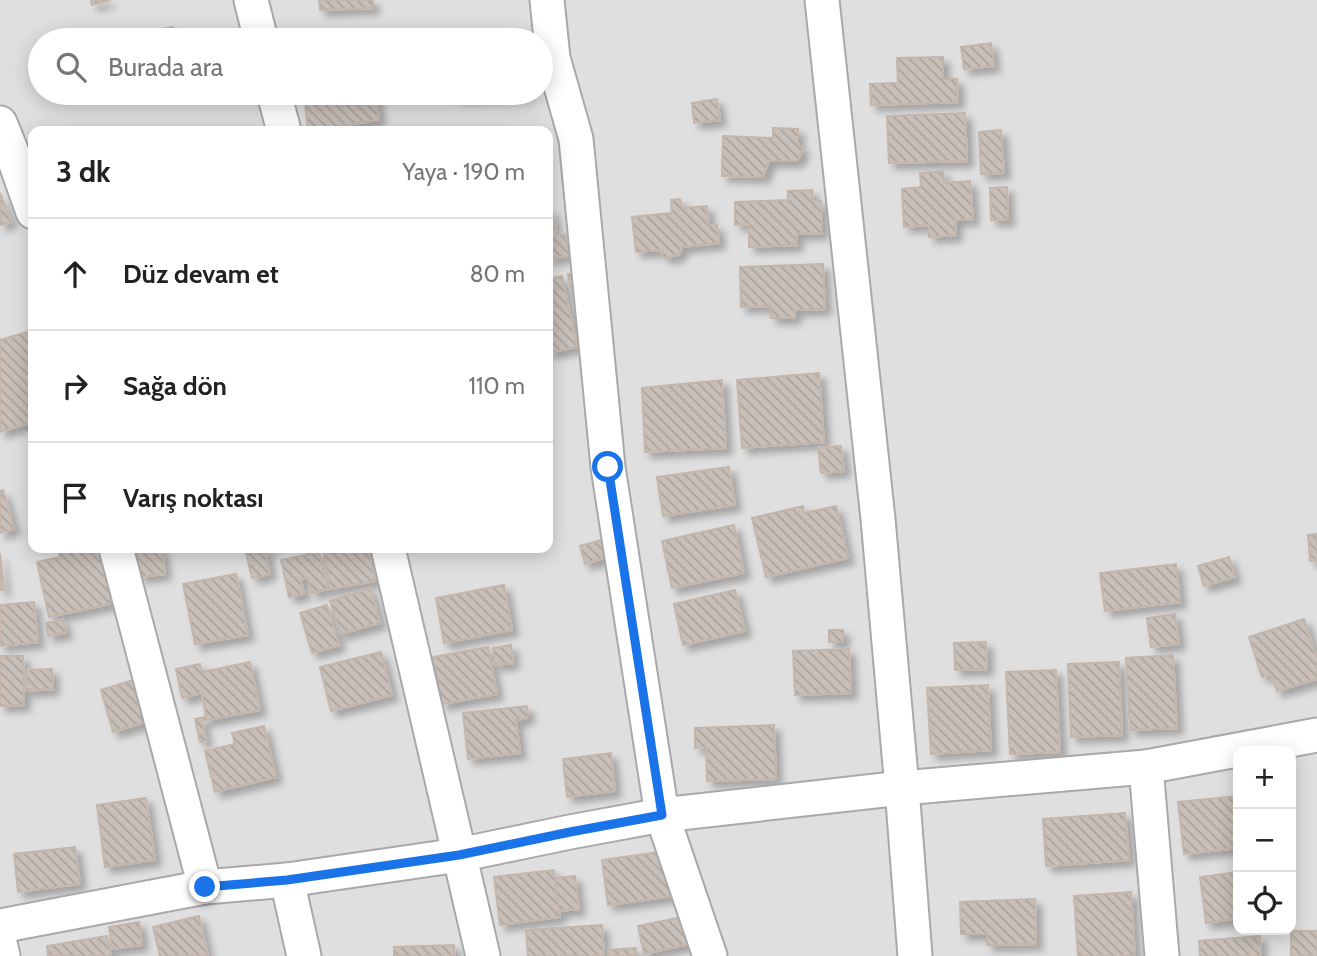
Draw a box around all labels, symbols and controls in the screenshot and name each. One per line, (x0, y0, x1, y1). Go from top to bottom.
search box (28, 28, 553, 105)
icon: search (52, 48, 90, 86)
text: Burada ara (108, 51, 223, 83)
text: 3 dk (56, 153, 111, 190)
text: Yaya · 190 m (403, 158, 525, 186)
icon: ahead (56, 255, 94, 293)
text: Düz devam et (123, 258, 279, 290)
text: 80 m (470, 260, 525, 288)
icon: right (56, 367, 94, 405)
text: Sağa dön (123, 370, 227, 402)
text: 110 m (469, 372, 525, 400)
route start (592, 451, 623, 482)
icon: arrive (56, 479, 94, 517)
text: Varış noktası (123, 482, 264, 514)
map controls (1233, 746, 1296, 935)
button: + (1233, 746, 1296, 809)
button: − (1233, 809, 1296, 872)
route end (189, 871, 220, 902)
button: locate (1233, 872, 1296, 935)

